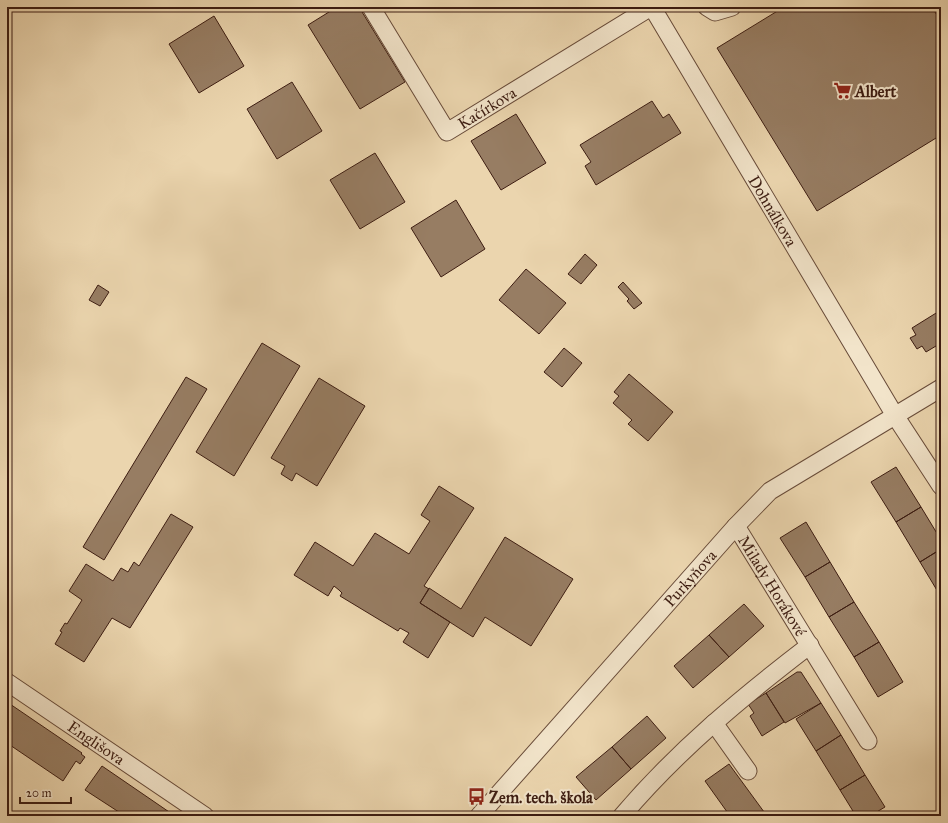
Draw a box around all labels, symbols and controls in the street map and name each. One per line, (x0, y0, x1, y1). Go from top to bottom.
supermarket icon: Albert (832, 81, 852, 101)
place label: Albert (854, 82, 897, 101)
street label: Kačírkova (454, 83, 520, 133)
street label: Dohnálkova (744, 172, 801, 250)
street label: Milady Horákové (734, 532, 811, 640)
street label: Purkyňova (660, 546, 721, 611)
street label: Englišova (64, 717, 128, 769)
scale bar (20, 779, 71, 805)
text: 20 m (26, 786, 52, 800)
bus stop icon: Zem. tech. škola (466, 787, 486, 807)
place label: Zem. tech. škola (489, 788, 594, 807)

